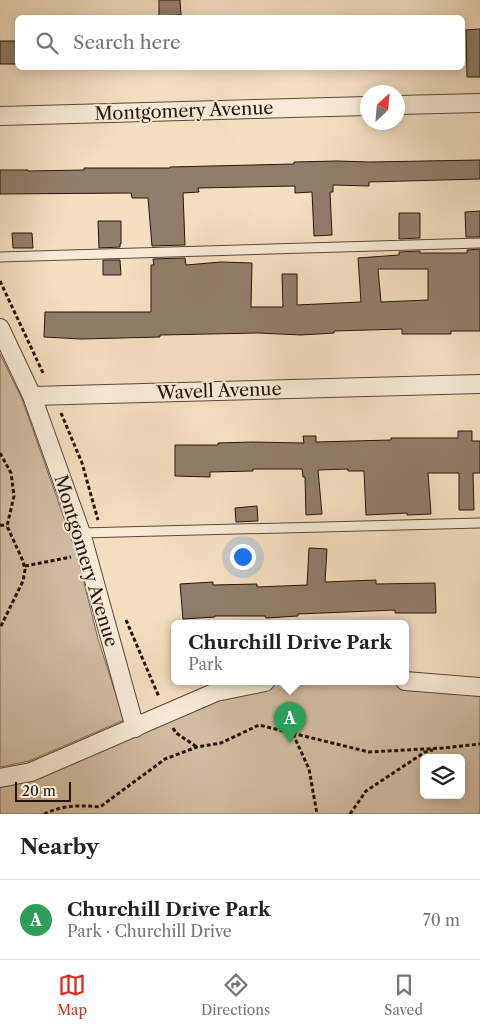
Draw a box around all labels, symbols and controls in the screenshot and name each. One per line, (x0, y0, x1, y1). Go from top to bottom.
search box (15, 15, 465, 70)
icon: search (33, 29, 61, 57)
text: Search here (73, 31, 181, 54)
north arrow (360, 85, 405, 130)
street label: Montgomery Avenue (94, 97, 274, 125)
street label: Wavell Avenue (155, 378, 282, 404)
street label: Montgomery Avenue (49, 472, 123, 650)
your location (230, 544, 256, 570)
popup (171, 620, 409, 685)
text: Churchill Drive Park (188, 631, 392, 654)
text: Park (188, 654, 223, 674)
pin: A (274, 702, 306, 743)
map controls (420, 754, 465, 799)
button: layers (420, 754, 465, 799)
scale bar (15, 779, 71, 802)
text: 20 m (22, 782, 56, 800)
text: Nearby (20, 834, 99, 859)
text: Churchill Drive Park (67, 898, 270, 921)
text: A (30, 910, 42, 930)
text: 70 m (423, 910, 460, 930)
text: Park · Churchill Drive (67, 921, 232, 941)
tab: Map (57, 971, 87, 1019)
tab: Directions (201, 971, 270, 1019)
tab: Saved (384, 971, 423, 1019)

